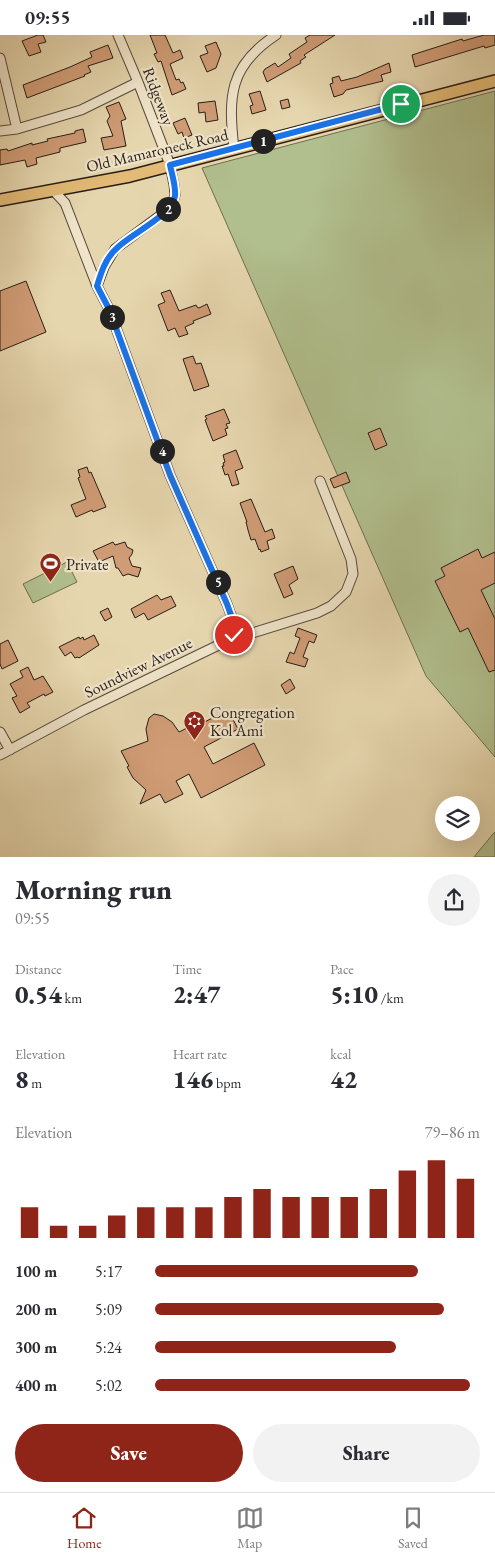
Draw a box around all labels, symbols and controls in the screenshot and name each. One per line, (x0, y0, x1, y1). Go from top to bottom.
text: 09:55 (25, 5, 71, 30)
street label: Ridgeway (138, 64, 180, 129)
pin (380, 83, 422, 125)
icon: arrive (387, 90, 415, 118)
street label: Old Mamaroneck Road (84, 124, 231, 177)
pin: 1 (250, 129, 276, 153)
text: 1 (260, 132, 267, 150)
pin: 2 (156, 197, 180, 221)
text: 2 (165, 200, 172, 218)
pin: 3 (100, 305, 124, 329)
text: 3 (109, 308, 116, 326)
pin: 4 (150, 439, 174, 463)
text: 4 (159, 442, 166, 460)
sports icon: Private (38, 552, 62, 583)
place label: Private (66, 554, 109, 575)
pin: 5 (206, 569, 230, 595)
text: 5 (215, 573, 222, 591)
pin (213, 614, 255, 656)
icon: check (220, 621, 248, 649)
street label: Soundview Avenue (81, 632, 196, 703)
place label: Congregation Kol Ami (210, 702, 295, 741)
synagogue icon: Congregation Kol Ami (182, 709, 206, 740)
map controls (435, 796, 480, 841)
button: layers (435, 796, 480, 841)
text: Morning run (15, 871, 172, 907)
button: share (428, 874, 480, 926)
text: 09:55 (15, 908, 50, 929)
text: Distance (15, 960, 62, 978)
text: Time (173, 960, 202, 978)
text: Pace (330, 960, 354, 978)
text: 0.54 (15, 978, 62, 1010)
text: 2:47 (173, 978, 220, 1010)
text: 5:10 (330, 978, 378, 1010)
text: km (62, 989, 82, 1007)
text: /km (378, 989, 404, 1007)
text: Elevation (15, 1045, 65, 1063)
text: Heart rate (173, 1045, 227, 1063)
text: kcal (330, 1045, 351, 1063)
text: 8 (15, 1063, 29, 1095)
text: 146 (173, 1063, 213, 1095)
text: 42 (330, 1063, 357, 1095)
text: m (29, 1074, 42, 1092)
text: bpm (213, 1074, 241, 1092)
text: Elevation (15, 1122, 73, 1143)
text: 79–86 m (425, 1122, 480, 1143)
text: 100 m (15, 1261, 57, 1282)
text: 5:17 (95, 1261, 122, 1282)
text: 200 m (15, 1299, 57, 1320)
text: 5:09 (95, 1299, 122, 1320)
text: 300 m (15, 1337, 57, 1358)
text: 5:24 (95, 1337, 122, 1358)
text: 400 m (15, 1375, 57, 1396)
text: 5:02 (95, 1375, 122, 1396)
button: Save (15, 1424, 243, 1482)
button: Share (253, 1424, 480, 1482)
tab: Home (67, 1504, 102, 1552)
tab: Map (236, 1504, 264, 1552)
tab: Saved (398, 1504, 428, 1552)

